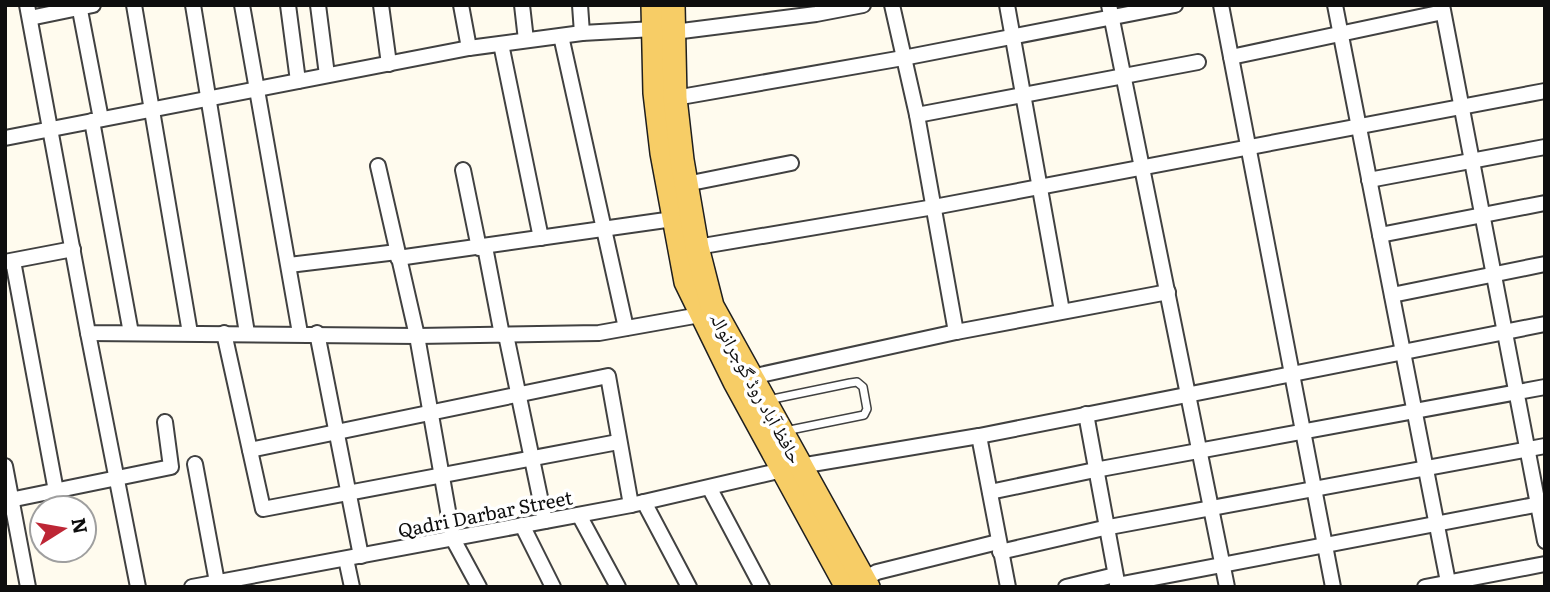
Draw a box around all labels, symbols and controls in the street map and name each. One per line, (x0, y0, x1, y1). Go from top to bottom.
street label: حافظ آباد روڈ گوجرانوالہ (704, 306, 810, 468)
street label: Qadri Darbar Street (395, 482, 575, 544)
north arrow (28, 494, 98, 564)
text: N (65, 515, 96, 536)

